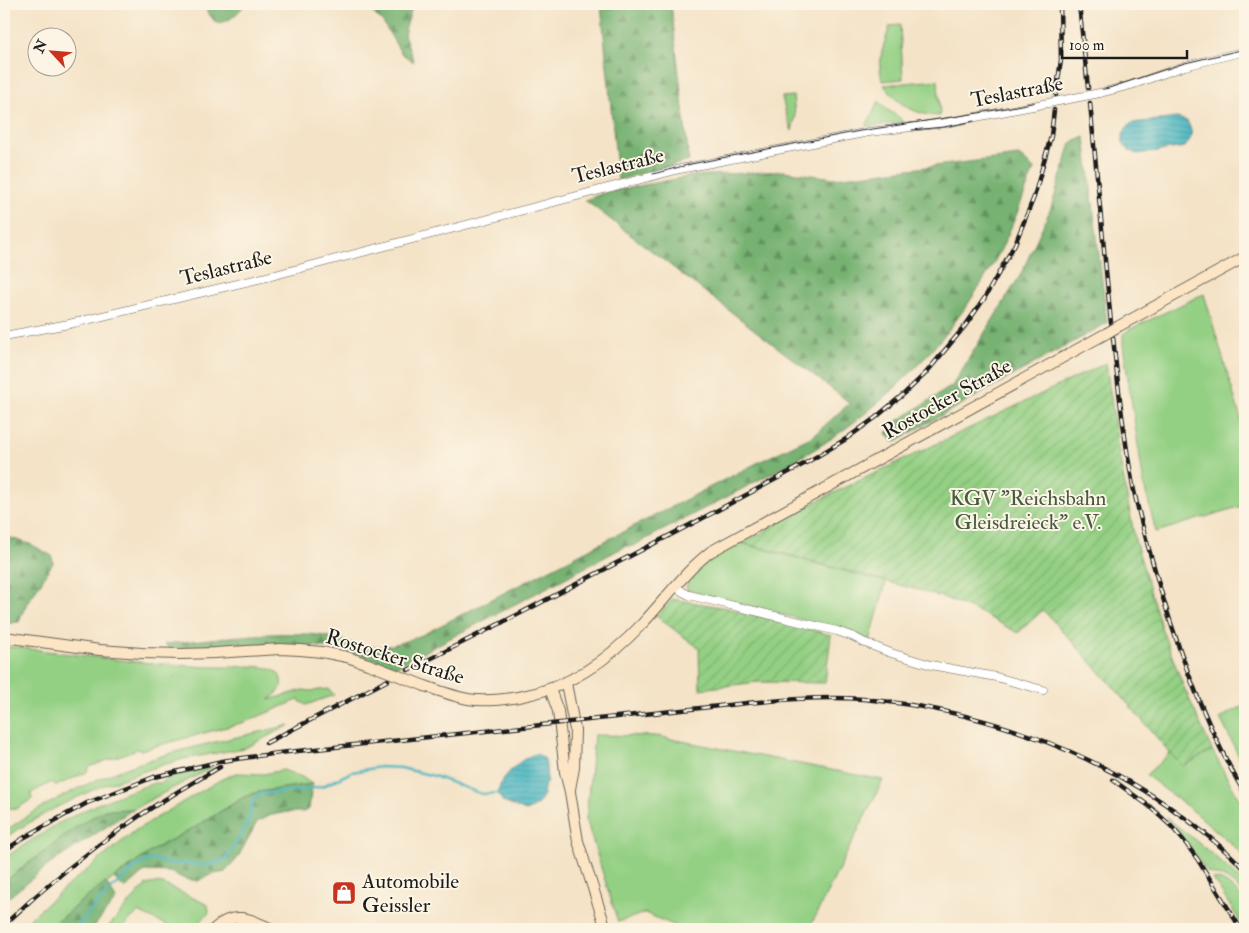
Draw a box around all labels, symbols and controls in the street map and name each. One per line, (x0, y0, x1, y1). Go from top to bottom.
north arrow (28, 28, 78, 78)
scale bar (1062, 28, 1186, 60)
text: 100 m (1069, 36, 1105, 55)
text: N (30, 37, 51, 57)
street label: Teslastraße (969, 70, 1066, 114)
street label: Teslastraße (569, 142, 667, 190)
street label: Teslastraße (177, 244, 275, 292)
street label: Rostocker Straße (878, 352, 1016, 446)
park label: KGV "Reichsbahn Gleisdreieck" e.V. (950, 485, 1106, 536)
street label: Rostocker Straße (323, 623, 468, 691)
place label: Automobile Geissler (361, 868, 459, 919)
shop icon: Automobile Geissler (331, 880, 357, 906)

